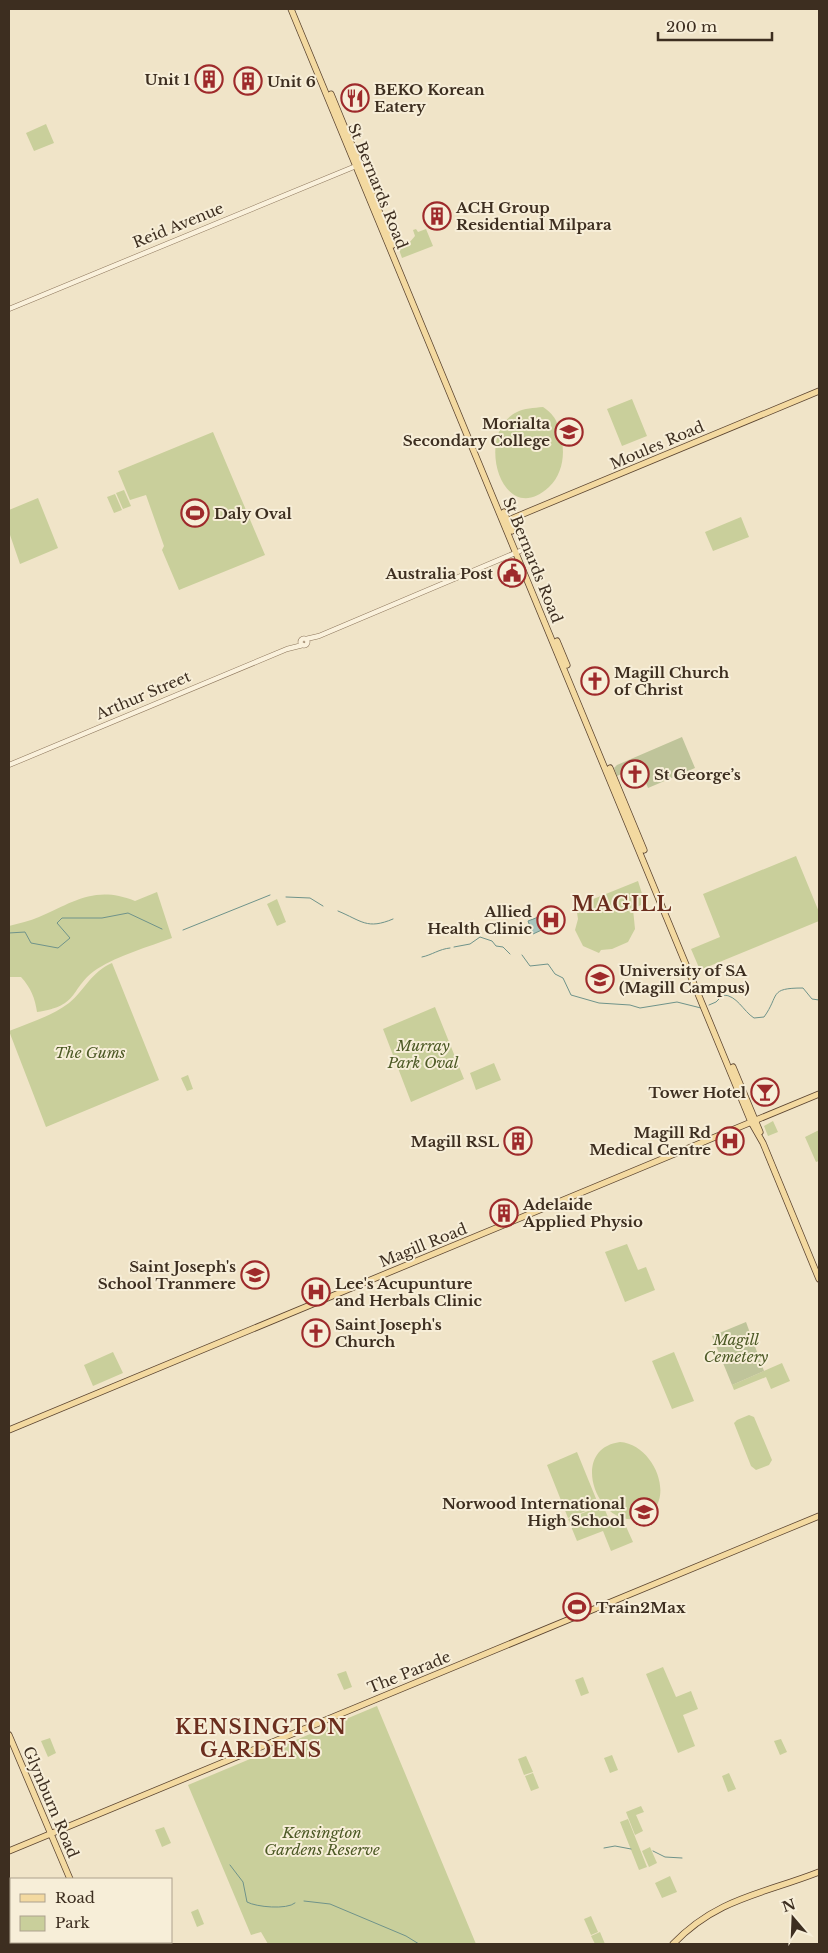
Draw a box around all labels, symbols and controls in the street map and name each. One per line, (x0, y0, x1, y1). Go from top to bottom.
scale bar (658, 10, 772, 42)
text: 200 m (666, 17, 717, 36)
building icon: Unit 1 (194, 64, 224, 94)
building icon: Unit 6 (233, 66, 263, 96)
place label: Unit 1 (145, 70, 190, 89)
place label: Unit 6 (267, 72, 316, 91)
place label: BEKO Korean Eatery (374, 80, 485, 116)
restaurant icon: BEKO Korean Eatery (340, 83, 370, 113)
street label: St Bernards Road (344, 120, 412, 252)
street label: Reid Avenue (130, 198, 226, 252)
place label: ACH Group Residential Milpara (455, 198, 612, 234)
building icon: ACH Group Residential Milpara (422, 201, 452, 231)
place label: Morialta Secondary College (403, 414, 550, 450)
school or university icon: Morialta Secondary College (554, 417, 584, 447)
street label: Moules Road (607, 417, 707, 473)
street label: St Bernards Road (499, 494, 567, 626)
sports icon: Daly Oval (180, 498, 210, 528)
place label: Daly Oval (214, 504, 293, 523)
public building icon: Australia Post (497, 558, 527, 588)
place label: Australia Post (384, 564, 493, 583)
place label: Magill Church of Christ (614, 663, 730, 699)
street label: Arthur Street (92, 666, 193, 724)
church icon: Magill Church of Christ (580, 666, 610, 696)
church icon: St George’s (620, 759, 650, 789)
place label: St George’s (654, 765, 741, 784)
district label: MAGILL (572, 892, 672, 916)
place label: Allied Health Clinic (427, 902, 533, 938)
hospital icon: Allied Health Clinic (536, 905, 566, 935)
place label: University of SA (Magill Campus) (619, 961, 750, 997)
school or university icon: University of SA (Magill Campus) (585, 964, 615, 994)
park label: Murray Park Oval (386, 1036, 459, 1072)
park label: The Gums (55, 1043, 126, 1062)
bar icon: Tower Hotel (750, 1077, 780, 1107)
place label: Tower Hotel (649, 1083, 747, 1102)
place label: Magill Rd Medical Centre (589, 1123, 712, 1159)
building icon: Magill RSL (503, 1126, 533, 1156)
hospital icon: Magill Rd Medical Centre (715, 1126, 745, 1156)
place label: Magill RSL (411, 1132, 500, 1151)
place label: Adelaide Applied Physio (522, 1195, 643, 1231)
building icon: Adelaide Applied Physio (489, 1198, 519, 1228)
street label: Magill Road (376, 1219, 470, 1271)
place label: Saint Joseph's School Tranmere (98, 1257, 236, 1293)
school or university icon: Saint Joseph's School Tranmere (240, 1260, 270, 1290)
place label: Lee's Acupunture and Herbals Clinic (335, 1274, 482, 1310)
hospital icon: Lee's Acupunture and Herbals Clinic (301, 1277, 331, 1307)
place label: Saint Joseph's Church (335, 1315, 442, 1351)
church icon: Saint Joseph's Church (301, 1318, 331, 1348)
park label: Magill Cemetery (704, 1330, 769, 1366)
place label: Norwood International High School (442, 1494, 626, 1530)
school or university icon: Norwood International High School (629, 1497, 659, 1527)
sports icon: Train2Max (562, 1592, 592, 1622)
place label: Train2Max (596, 1598, 686, 1617)
street label: The Parade (365, 1647, 453, 1697)
district label: KENSINGTON GARDENS (175, 1715, 347, 1762)
street label: Glynburn Road (19, 1743, 83, 1861)
park label: Kensington Gardens Reserve (264, 1823, 380, 1859)
legend (10, 1878, 172, 1943)
text: Road (55, 1888, 95, 1907)
north arrow (768, 1893, 818, 1943)
text: N (780, 1895, 798, 1916)
text: Park (55, 1913, 91, 1932)

